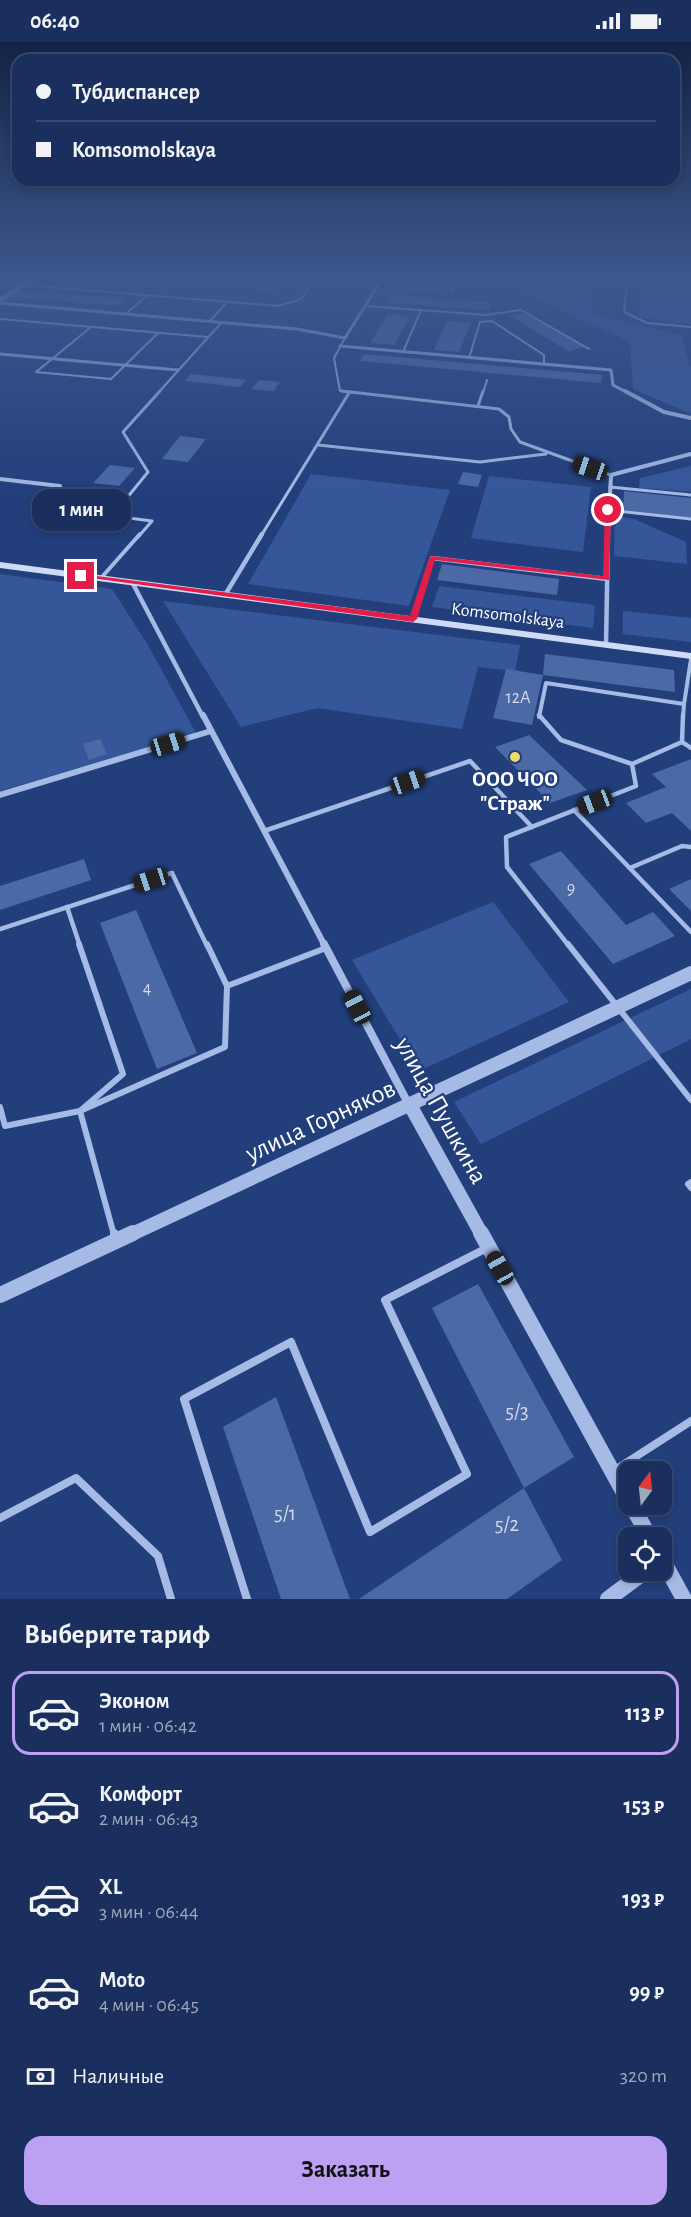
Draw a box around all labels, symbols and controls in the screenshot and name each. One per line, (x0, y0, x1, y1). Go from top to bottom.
text: 06:40 (30, 10, 80, 32)
text: Тубдиспансер (72, 81, 200, 103)
text: Komsomolskaya (72, 139, 216, 161)
car (570, 454, 610, 482)
callout: 1 мин (32, 489, 130, 531)
route start (594, 496, 621, 523)
text: 1 мин (59, 500, 104, 520)
route end (67, 562, 94, 589)
street label: Komsomolskaya (450, 600, 565, 632)
house number: 12А (506, 689, 531, 707)
car (148, 730, 188, 758)
marker: ООО ЧОО "Страж" (508, 750, 522, 764)
car (388, 768, 428, 796)
place label: ООО ЧОО "Страж" (472, 769, 558, 814)
car (575, 787, 615, 817)
car (131, 866, 171, 894)
house number: 9 (567, 880, 575, 898)
house number: 4 (143, 980, 152, 998)
car (341, 987, 373, 1027)
street label: улица Пушкина (390, 1032, 492, 1188)
street label: улица Горняков (241, 1075, 399, 1167)
car (483, 1248, 517, 1288)
house number: 5/3 (505, 1401, 529, 1422)
north arrow (618, 1461, 672, 1515)
map controls (618, 1461, 672, 1581)
house number: 5/1 (274, 1503, 296, 1524)
house number: 5/2 (495, 1514, 519, 1535)
button: locate (618, 1527, 672, 1581)
text: Выберите тариф (24, 1621, 210, 1648)
icon: car (27, 1686, 81, 1740)
text: Эконом (99, 1690, 170, 1712)
text: 113 ₽ (625, 1702, 664, 1724)
text: 1 мин · 06:42 (99, 1716, 197, 1736)
icon: car (27, 1779, 81, 1833)
text: Комфорт (99, 1783, 182, 1805)
text: 153 ₽ (623, 1795, 664, 1817)
text: 2 мин · 06:43 (99, 1809, 198, 1829)
icon: car (27, 1872, 81, 1926)
text: XL (99, 1876, 122, 1898)
text: 193 ₽ (622, 1888, 664, 1910)
text: 3 мин · 06:44 (99, 1902, 199, 1922)
icon: car (27, 1965, 81, 2019)
text: Moto (99, 1969, 145, 1991)
text: 99 ₽ (629, 1981, 664, 2003)
text: 4 мин · 06:45 (99, 1995, 199, 2015)
icon: cash (24, 2060, 57, 2093)
text: Наличные (72, 2065, 164, 2087)
text: 320 m (620, 2066, 667, 2086)
button: Заказать (24, 2136, 667, 2205)

